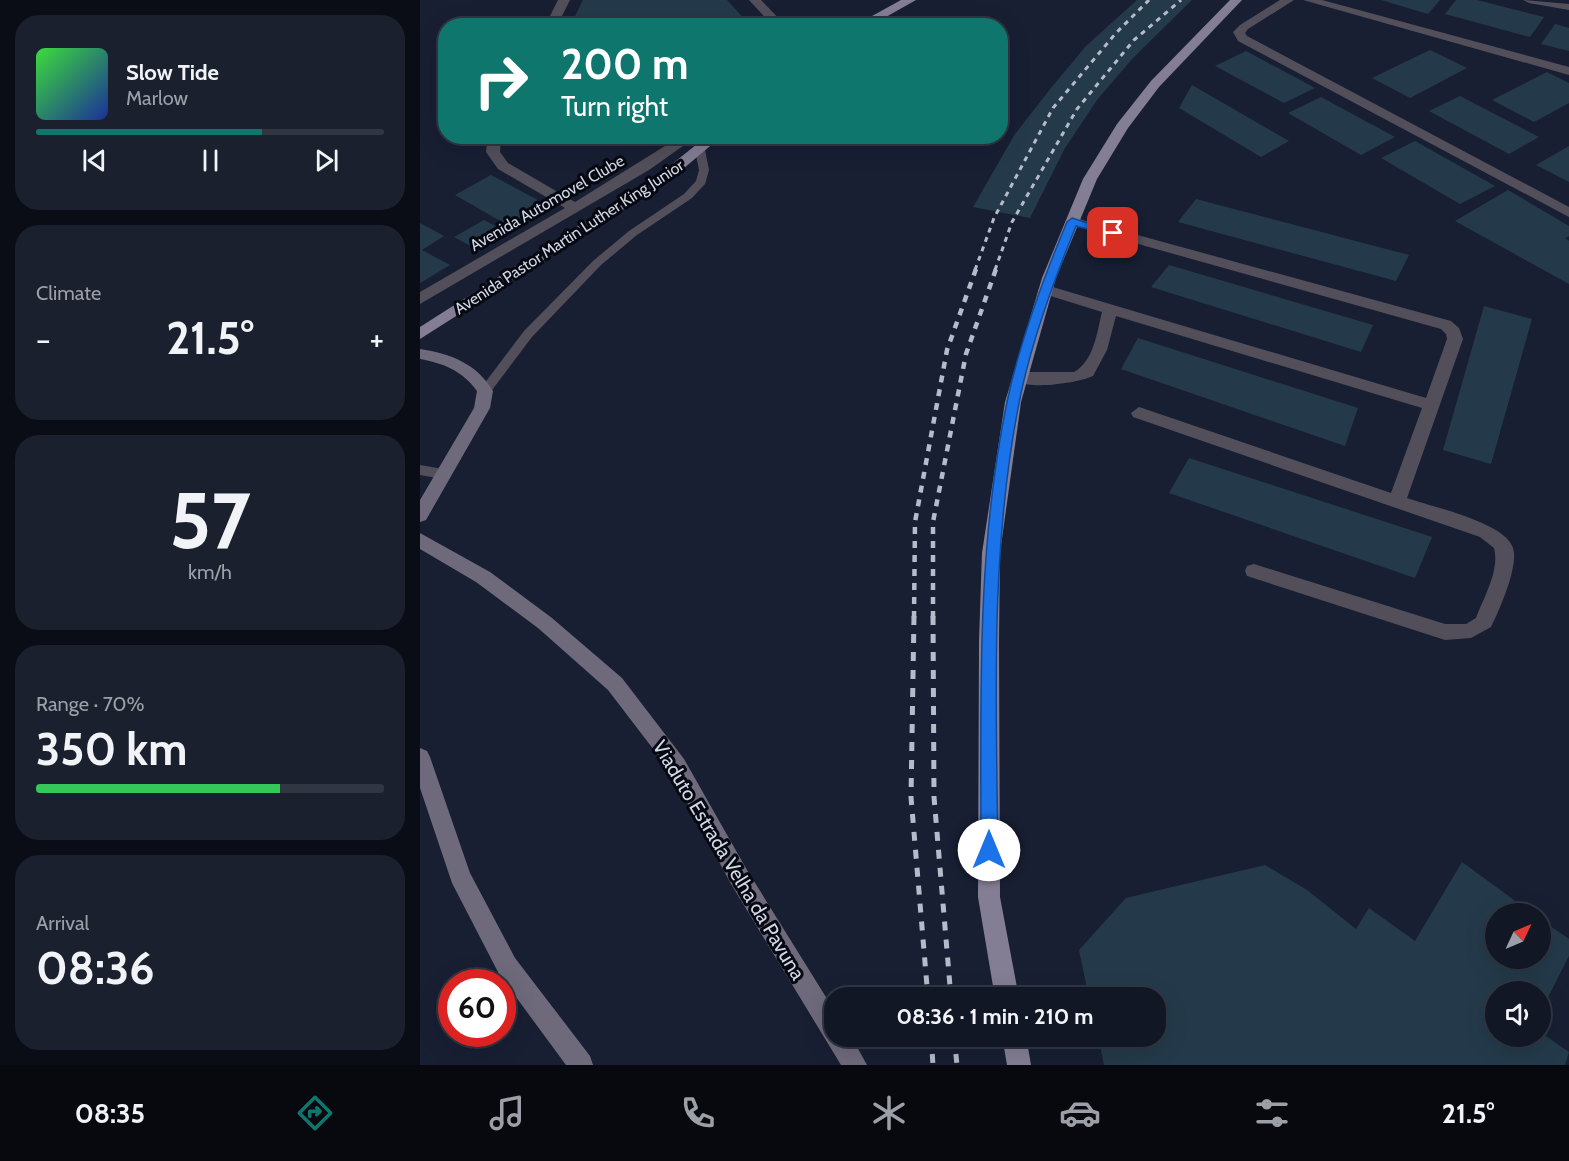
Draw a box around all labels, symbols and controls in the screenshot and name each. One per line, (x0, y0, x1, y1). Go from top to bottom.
text: 200 m (561, 38, 688, 90)
icon: right (462, 42, 540, 120)
text: Slow Tide (126, 59, 219, 86)
text: Marlow (126, 86, 188, 110)
text: Turn right (561, 90, 668, 123)
icon: previous (78, 144, 111, 177)
icon: pause (194, 144, 227, 177)
icon: next (310, 144, 343, 177)
street label: Avenida Automovel Clube (466, 151, 628, 255)
street label: Avenida Pastor Martin Luther King Junior (451, 155, 688, 318)
pin (1087, 207, 1138, 258)
icon: arrive (1096, 216, 1129, 249)
text: Climate (36, 281, 101, 305)
text: 21.5° (166, 311, 254, 365)
text: − (36, 319, 51, 359)
text: + (369, 319, 384, 359)
text: 57 (169, 473, 251, 568)
text: km/h (188, 560, 232, 584)
text: Range · 70% (36, 692, 145, 716)
text: 350 km (36, 722, 187, 776)
street label: Viaduto Estrada Velha da Pavuna (648, 736, 810, 984)
position arrow (957, 818, 1021, 882)
north arrow (1485, 903, 1551, 969)
map controls (1485, 903, 1551, 1047)
text: Arrival (36, 911, 89, 935)
text: 08:36 (36, 941, 155, 995)
speed limit sign: 60 (438, 969, 516, 1047)
button: sound (1485, 981, 1551, 1047)
text: 08:36 · 1 min · 210 m (897, 1003, 1093, 1030)
icon: directions (294, 1092, 336, 1134)
icon: music (486, 1092, 528, 1134)
icon: phone (677, 1092, 719, 1134)
icon: climate (868, 1092, 910, 1134)
icon: car (1059, 1092, 1101, 1134)
icon: filters (1251, 1092, 1293, 1134)
text: 08:35 (75, 1097, 145, 1130)
text: 21.5° (1442, 1097, 1494, 1130)

